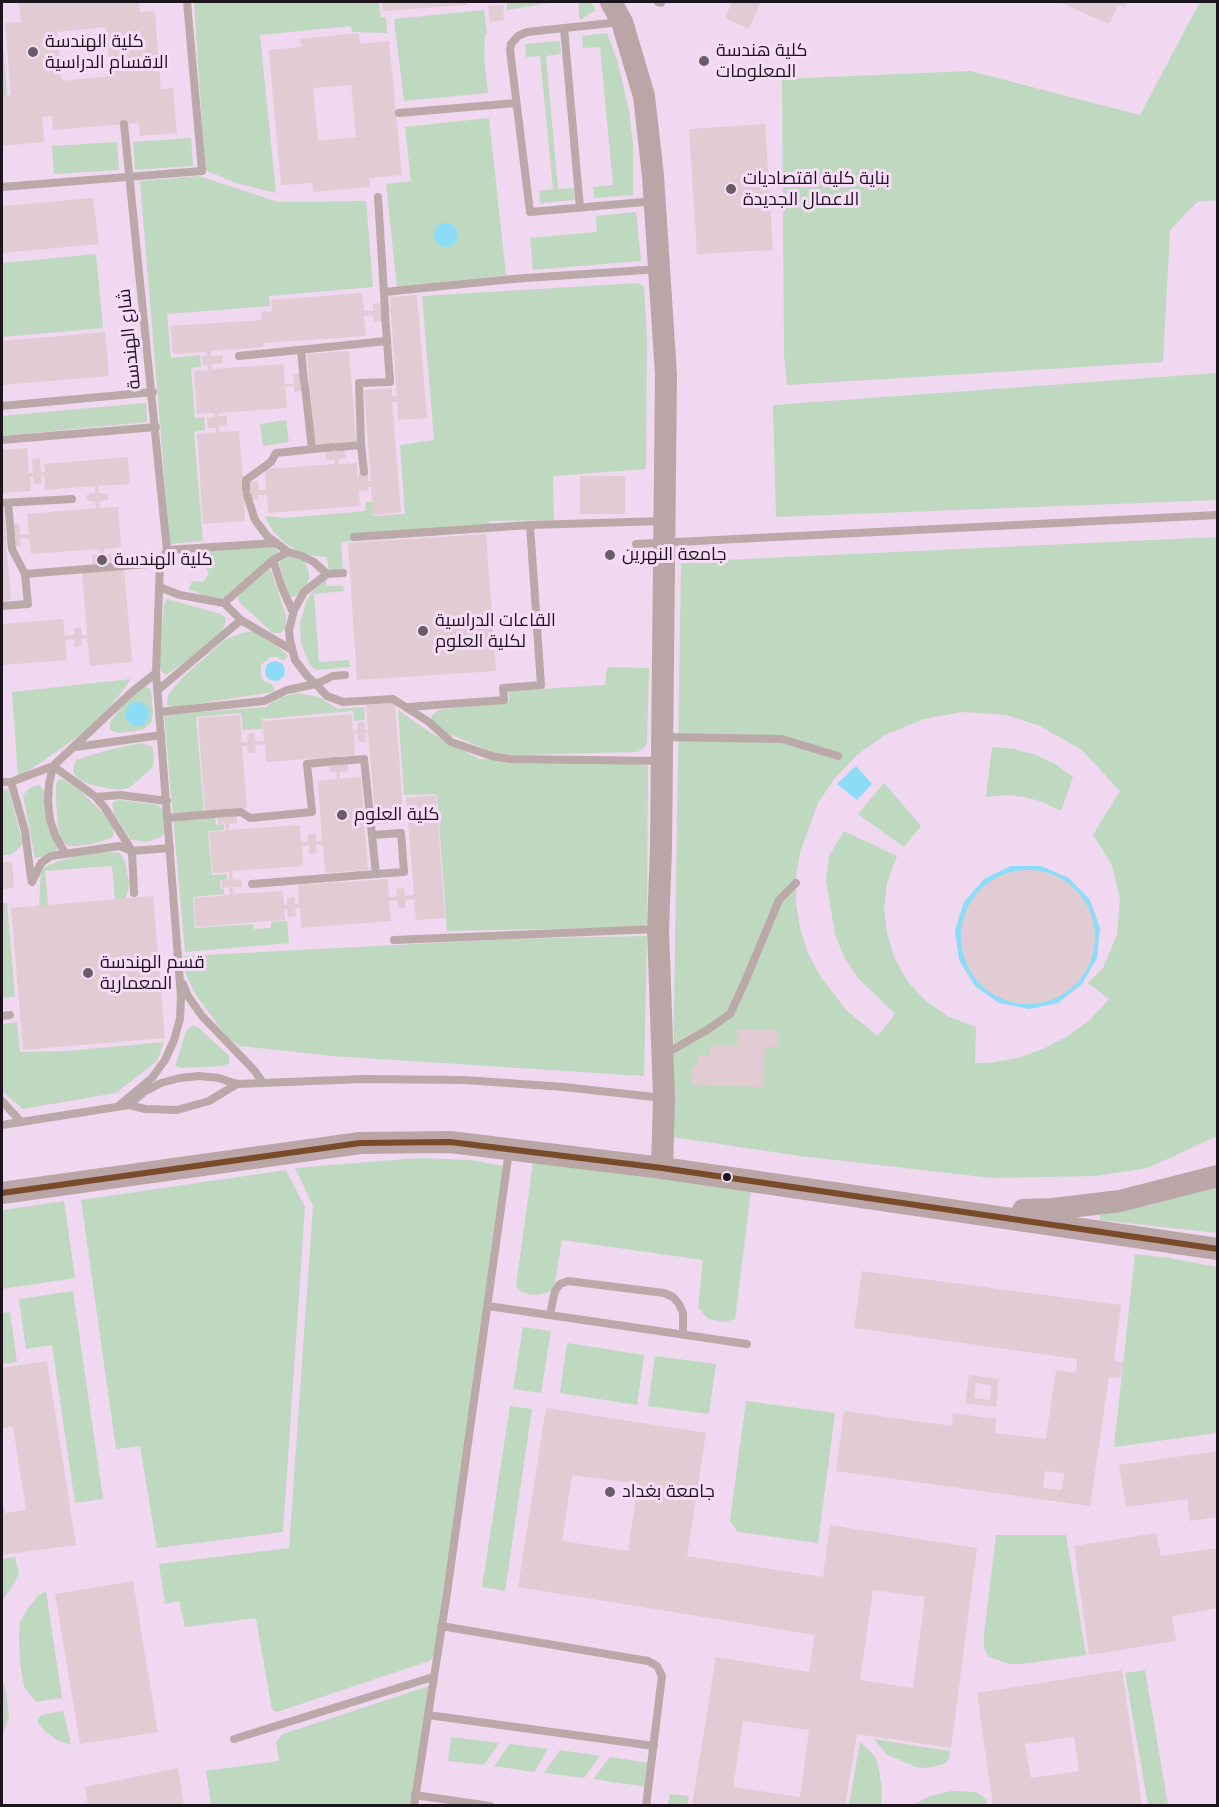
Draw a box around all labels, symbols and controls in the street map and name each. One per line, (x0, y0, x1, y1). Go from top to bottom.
place label: كلية الهندسة الاقسام الدراسية (45, 31, 168, 74)
place label: كلية هندسة المعلومات (716, 40, 808, 82)
marker: كلية الهندسة الاقسام الدراسية (26, 45, 40, 59)
marker: كلية هندسة المعلومات (697, 54, 711, 68)
place label: بناية كلية اقتصاديات الاعمال الجديدة (743, 168, 890, 210)
marker: بناية كلية اقتصاديات الاعمال الجديدة (724, 182, 738, 196)
street label: شارع الهندسة (114, 288, 146, 390)
place label: جامعة النهرين (622, 544, 726, 566)
marker: جامعة النهرين (603, 548, 617, 562)
place label: كلية الهندسة (114, 549, 213, 571)
marker: كلية الهندسة (95, 553, 109, 567)
place label: القاعات الدراسية لكلية العلوم (435, 610, 556, 652)
marker: القاعات الدراسية لكلية العلوم (416, 624, 430, 638)
place label: كلية العلوم (354, 804, 439, 826)
marker: كلية العلوم (335, 808, 349, 822)
place label: قسم الهندسة المعمارية (100, 952, 205, 994)
marker: قسم الهندسة المعمارية (81, 966, 95, 980)
unlabelled marker (721, 1171, 733, 1183)
place label: جامعة بغداد (622, 1481, 715, 1503)
marker: جامعة بغداد (603, 1485, 617, 1499)

